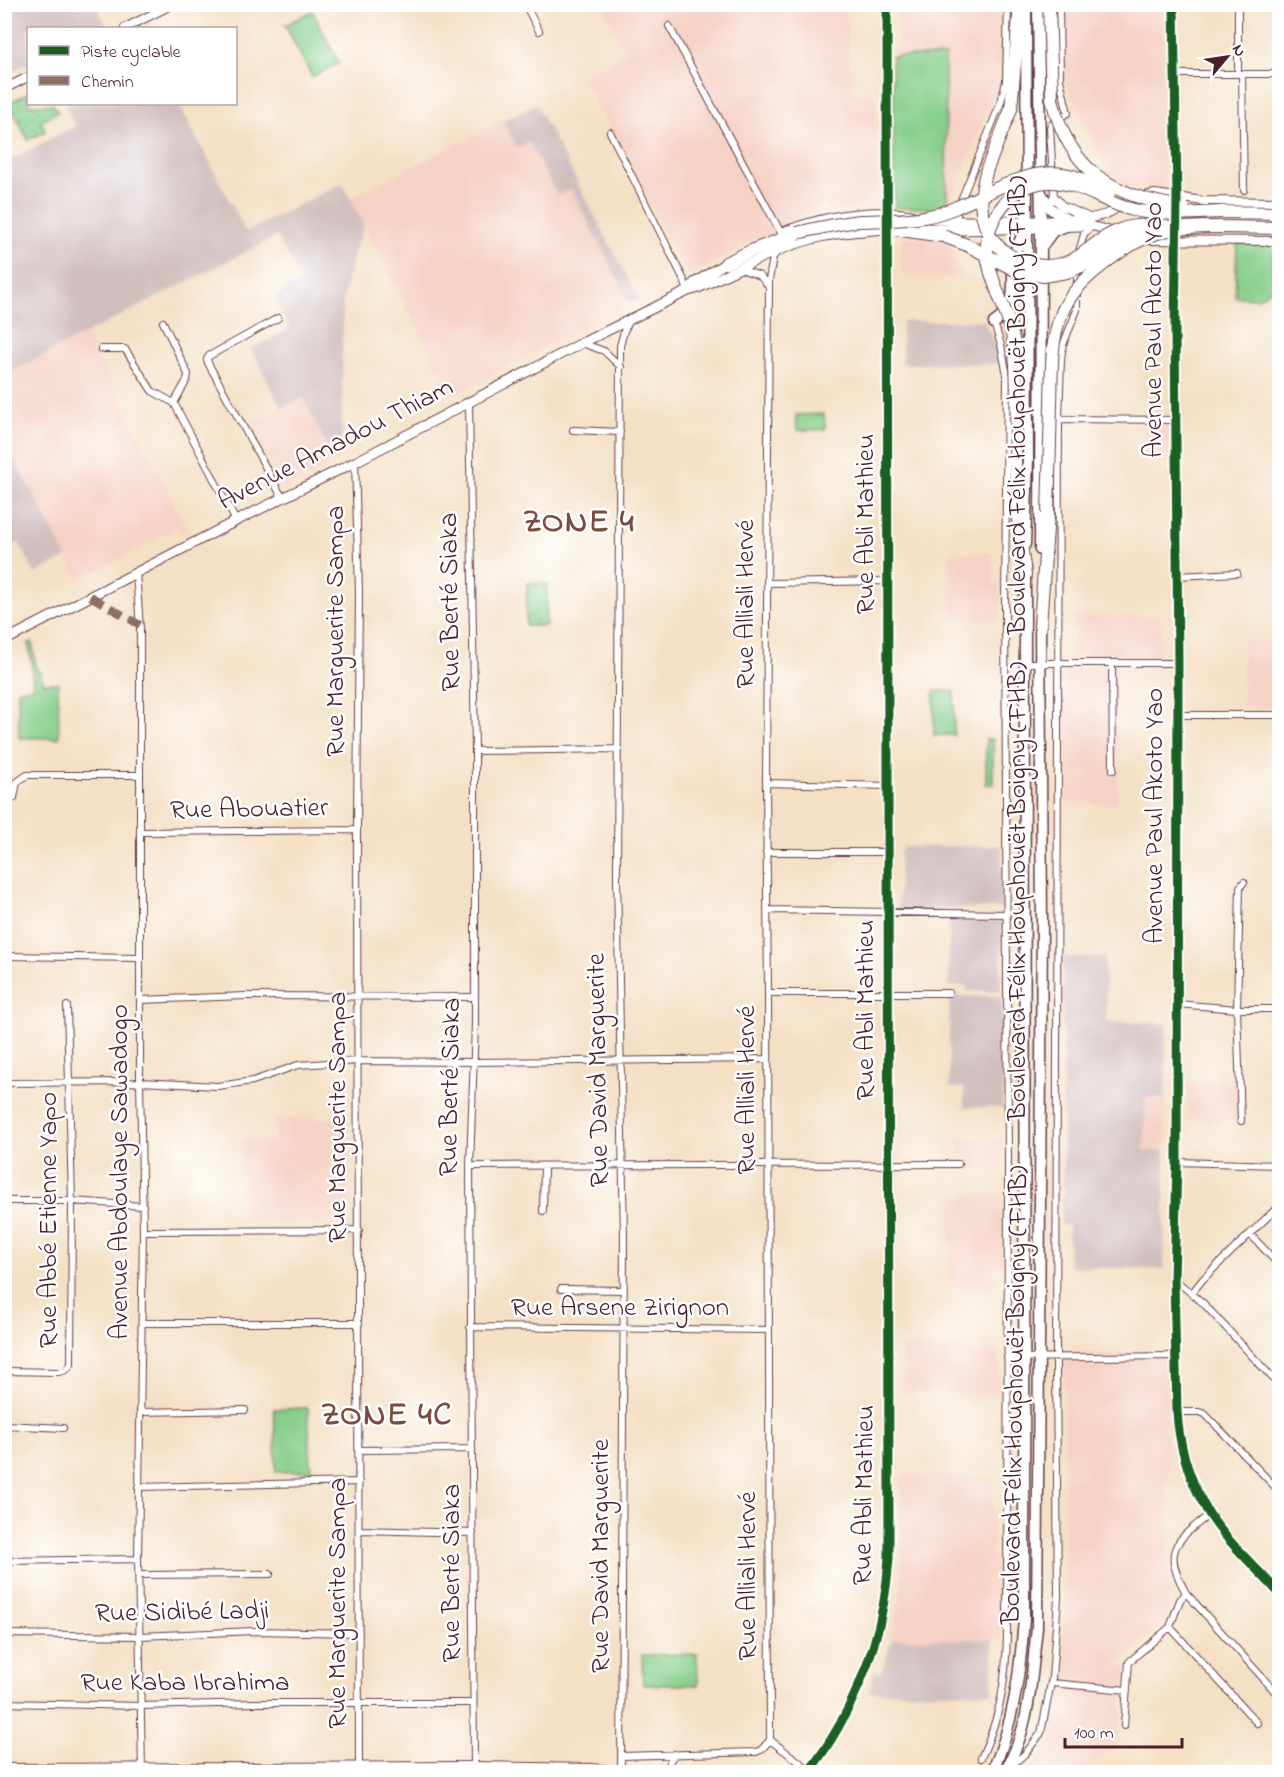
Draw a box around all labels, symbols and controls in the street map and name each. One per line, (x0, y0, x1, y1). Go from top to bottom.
legend (27, 27, 237, 105)
north arrow (1197, 27, 1257, 87)
text: Piste cyclable (81, 40, 182, 66)
text: N (1225, 40, 1252, 61)
text: Chemin (81, 70, 134, 96)
street label: Boulevard Félix Houphouët Boigny (FHB) (999, 175, 1038, 635)
street label: Avenue Paul Akoto Yao (1135, 202, 1174, 458)
street label: Avenue Amadou Thiam (211, 369, 461, 521)
street label: Rue Abli Mathieu (847, 434, 886, 614)
district label: ZONE 4 (523, 499, 635, 547)
street label: Rue Marguerite Sampa (317, 505, 356, 757)
street label: Rue Berté Siaka (430, 512, 472, 692)
street label: Rue Alliali Hervé (727, 519, 766, 689)
street label: Boulevard Félix Houphouët Boigny (FHB) (999, 661, 1038, 1121)
street label: Avenue Paul Akoto Yao (1136, 688, 1175, 944)
street label: Rue Abouatier (169, 789, 329, 831)
street label: Rue Abli Mathieu (847, 920, 886, 1100)
street label: Rue David Marguerite (577, 952, 621, 1187)
street label: Rue Marguerite Sampa (319, 991, 358, 1243)
street label: Rue Berté Siaka (430, 997, 472, 1177)
street label: Avenue Abdoulaye Sawadogo (101, 1004, 140, 1340)
street label: Rue Alliali Hervé (728, 1005, 767, 1175)
street label: Rue Abbé Etienne Yapo (30, 1092, 69, 1348)
street label: Boulevard Félix Houphouët Boigny (FHB) (992, 1165, 1040, 1626)
street label: Rue Arsene Zirignon (511, 1289, 729, 1328)
district label: ZONE 4C (321, 1392, 453, 1440)
street label: Rue Abli Mathieu (844, 1404, 886, 1586)
street label: Rue David Marguerite (582, 1438, 621, 1673)
street label: Rue Marguerite Sampa (319, 1477, 358, 1729)
street label: Rue Berté Siaka (433, 1484, 472, 1662)
street label: Rue Alliali Hervé (729, 1491, 768, 1661)
street label: Rue Sidibé Ladji (94, 1592, 270, 1634)
street label: Rue Kaba Ibrahima (80, 1664, 290, 1703)
scale bar (1065, 1711, 1182, 1749)
text: 100 m (1074, 1721, 1114, 1747)

